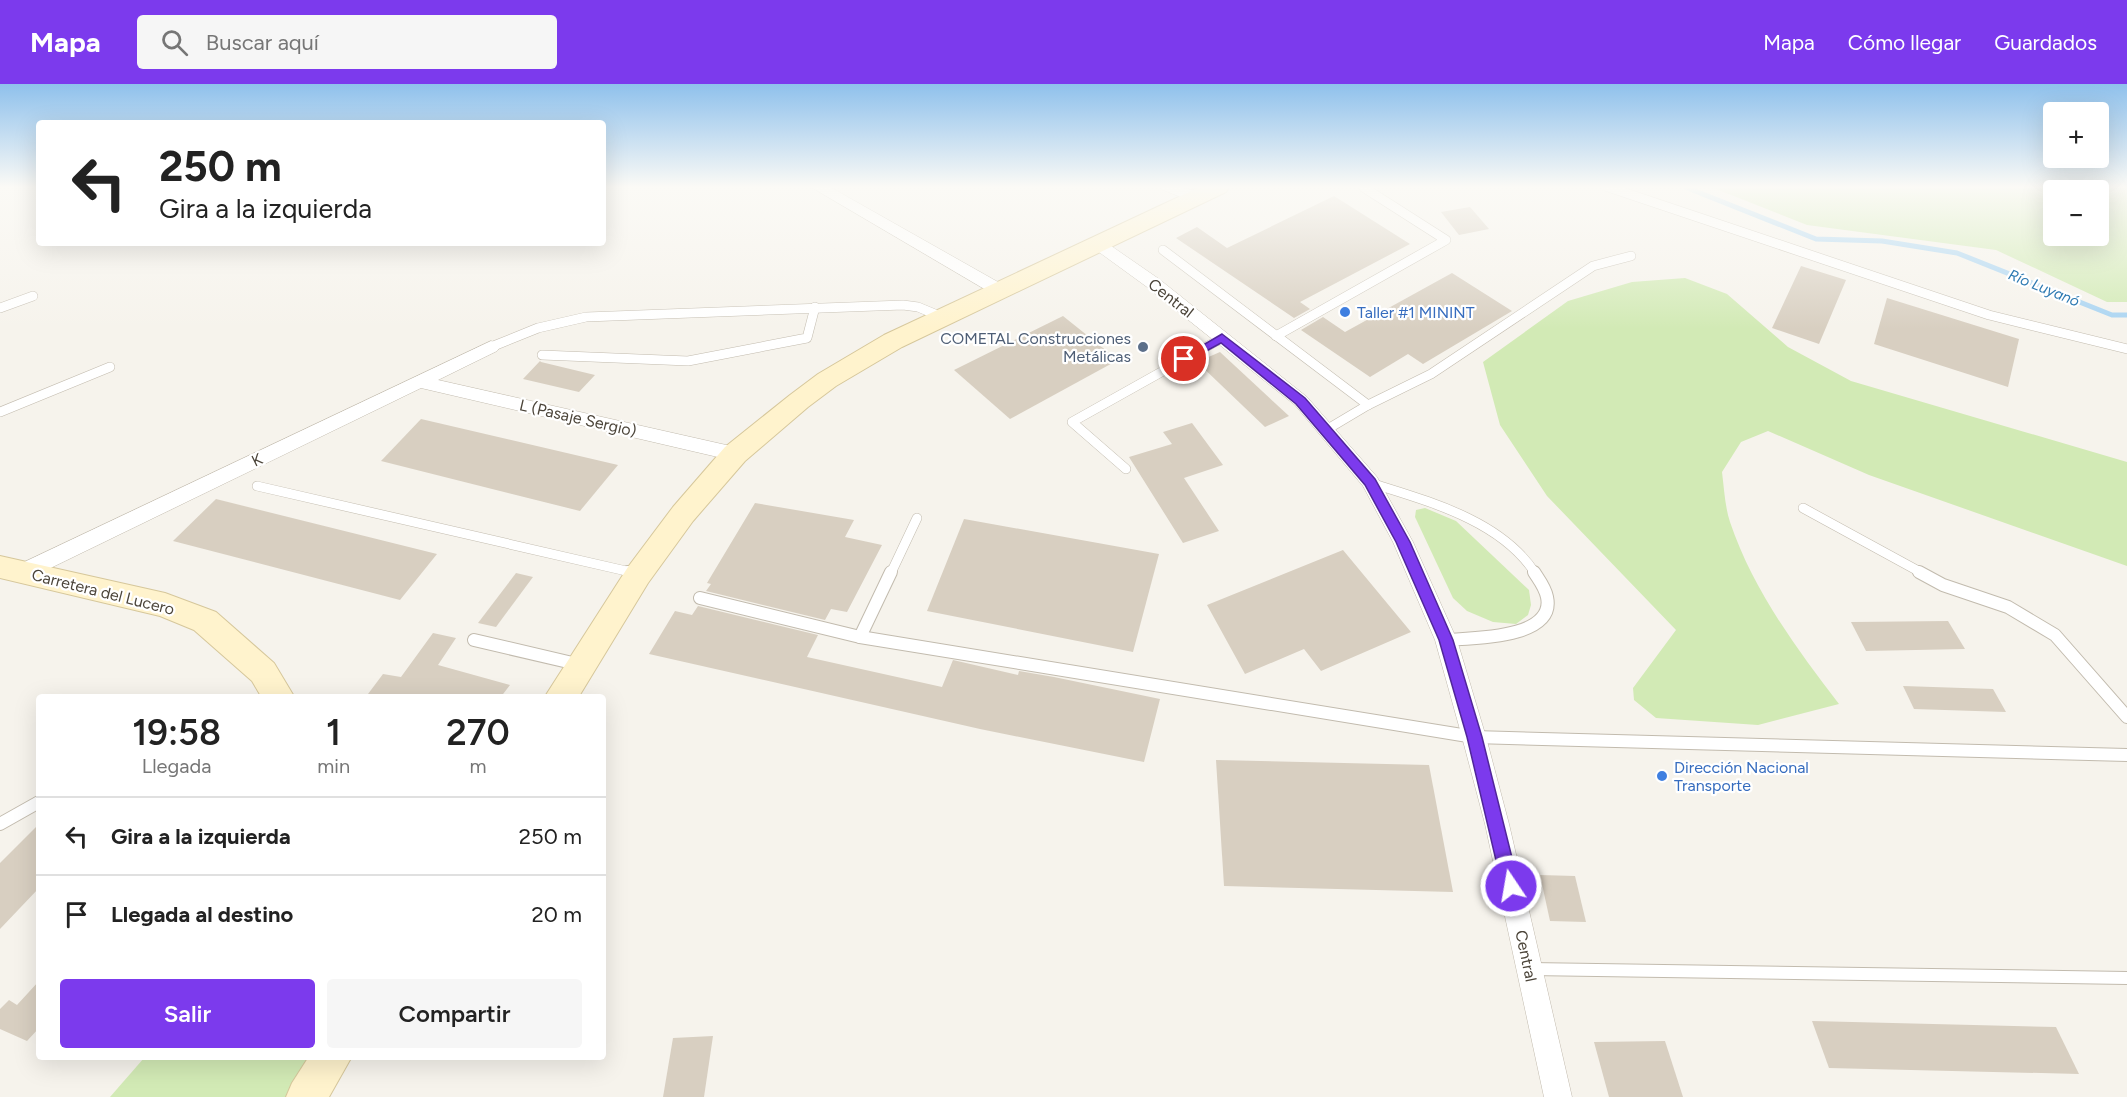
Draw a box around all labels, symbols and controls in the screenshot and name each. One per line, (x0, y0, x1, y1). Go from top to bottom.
search box (137, 15, 557, 69)
text: Mapa (30, 25, 101, 59)
icon: search (158, 26, 191, 59)
text: Buscar aquí (206, 29, 319, 56)
text: Mapa (1763, 30, 1815, 55)
text: Cómo llegar (1848, 30, 1961, 55)
text: Guardados (1994, 30, 2097, 55)
map controls (2043, 102, 2109, 246)
button: + (2043, 102, 2109, 168)
text: 250 m (159, 141, 282, 192)
icon: left (60, 144, 138, 222)
button: − (2043, 180, 2109, 246)
text: Gira a la izquierda (159, 192, 372, 225)
water label: Río Luyanó (2006, 266, 2082, 311)
street label: Central (1145, 274, 1197, 322)
place label: Taller #1 MININT (1357, 303, 1475, 322)
marker: Taller #1 MININT (1338, 305, 1352, 319)
place label: COMETAL Construcciones Metálicas (940, 329, 1131, 366)
pin (1158, 333, 1209, 384)
marker: COMETAL Construcciones Metálicas (1136, 340, 1150, 354)
icon: arrive (1167, 342, 1200, 375)
street label: L (Pasaje Sergio) (518, 395, 638, 441)
street label: K (248, 449, 266, 471)
street label: Carretera del Lucero (30, 565, 176, 619)
text: 19:58 (132, 711, 221, 754)
text: 1 (326, 711, 341, 754)
text: 270 (446, 711, 510, 754)
text: Llegada (142, 754, 211, 778)
text: min (317, 754, 350, 778)
text: m (470, 754, 487, 778)
place label: Dirección Nacional Transporte (1674, 758, 1809, 795)
marker: Dirección Nacional Transporte (1655, 769, 1669, 783)
icon: left (60, 820, 93, 853)
text: Gira a la izquierda (111, 823, 291, 850)
text: 250 m (519, 823, 582, 850)
position arrow (1479, 854, 1543, 918)
icon: arrive (60, 898, 93, 931)
text: Llegada al destino (111, 901, 293, 928)
text: 20 m (531, 901, 582, 928)
street label: Central (1511, 928, 1541, 984)
button: Salir (60, 979, 315, 1048)
button: Compartir (327, 979, 582, 1048)

